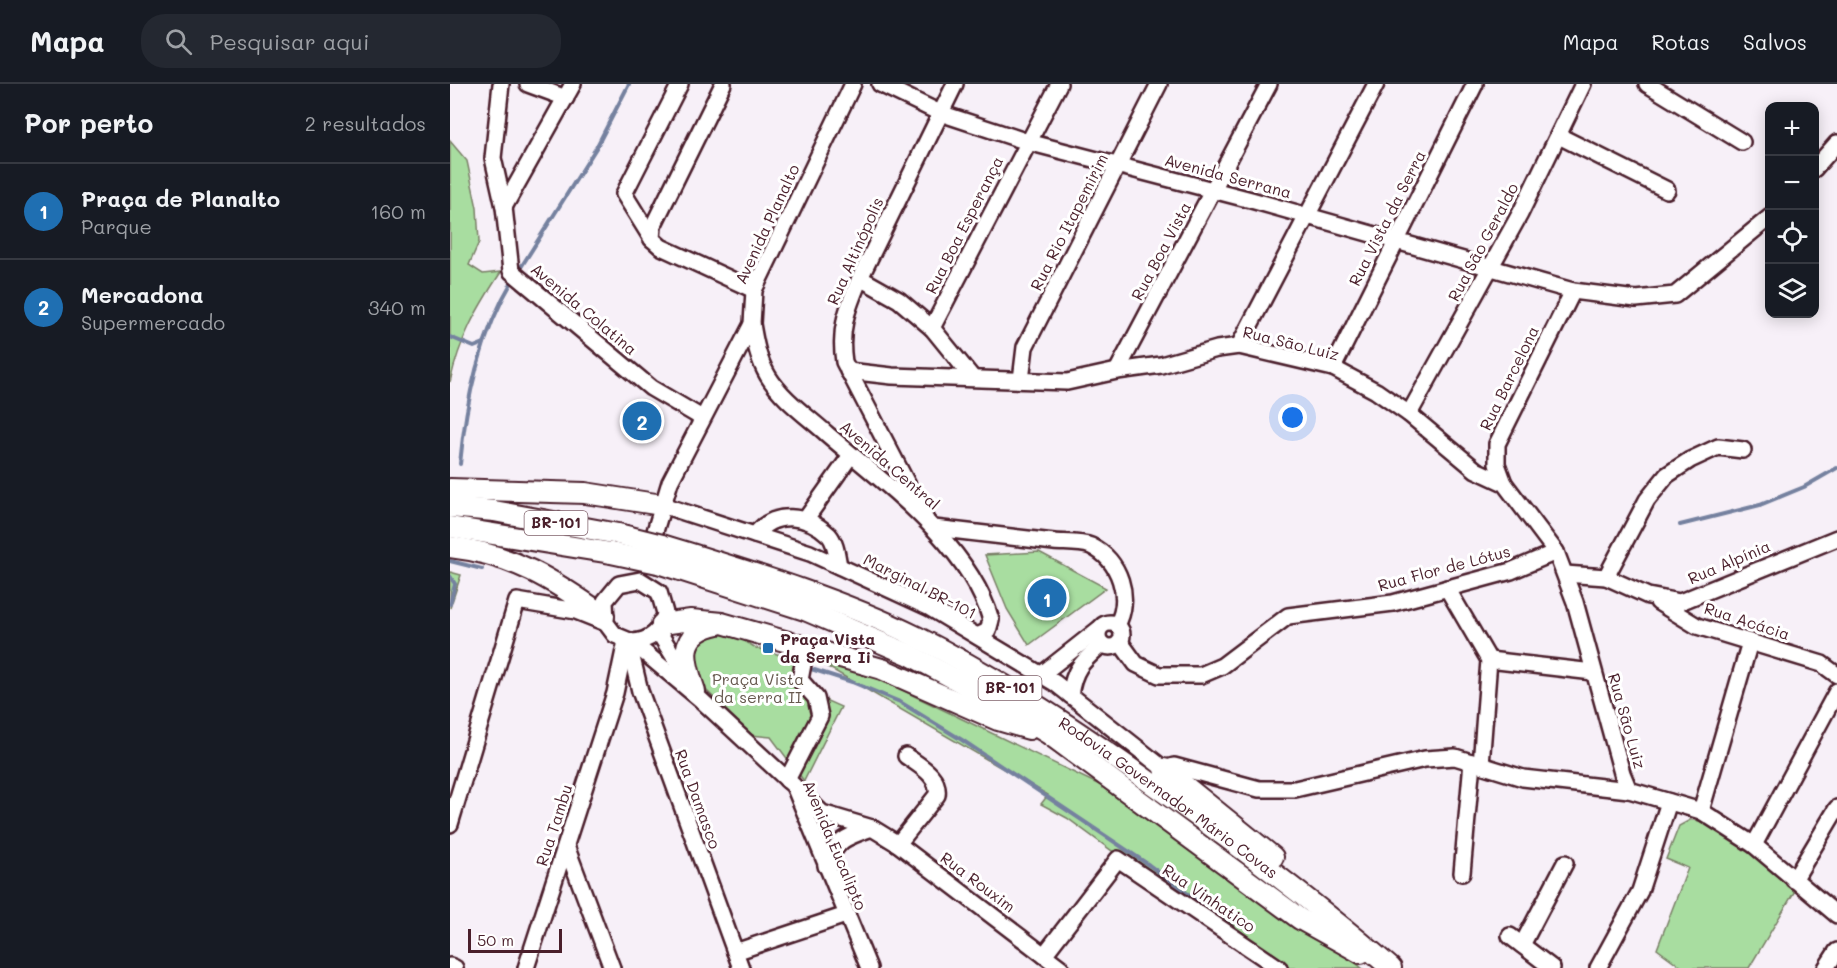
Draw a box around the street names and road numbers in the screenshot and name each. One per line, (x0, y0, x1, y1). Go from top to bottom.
street label: Rua Vista da Serra (1343, 146, 1430, 289)
street label: Avenida Serrana (1162, 148, 1294, 203)
street label: Rua Rio Itapemirim (1025, 150, 1112, 294)
street label: Rua Boa Esperança (920, 152, 1007, 297)
street label: Avenida Planalto (730, 160, 804, 287)
street label: Rua São Geraldo (1443, 179, 1523, 305)
street label: Rua Altinópolis (821, 194, 888, 308)
street label: Rua Boa Vista (1126, 198, 1195, 304)
street label: Avenida Colatina (527, 258, 642, 359)
street label: Rua São Luiz (1241, 320, 1342, 365)
street label: Rua Barcelona (1474, 322, 1543, 433)
street label: Avenida Central (836, 415, 945, 514)
road number: BR-101 (524, 511, 588, 535)
street label: Rua Alpínia (1684, 535, 1773, 588)
street label: Rua Flor de Lótus (1375, 540, 1512, 595)
street label: Marginal BR-101 (860, 548, 980, 623)
street label: Rua Acácia (1702, 597, 1793, 644)
street label: Rua São Luiz (1604, 671, 1651, 771)
road number: BR-101 (978, 676, 1042, 700)
street label: Rodovia Governador Mário Covas (1055, 712, 1283, 883)
street label: Rua Damasco (671, 746, 726, 851)
street label: Avenida Eucalipto (799, 777, 872, 913)
street label: Rua Tambu (530, 781, 577, 868)
street label: Rua Rouxim (937, 847, 1020, 917)
street label: Rua Vinhatico (1159, 859, 1260, 936)

